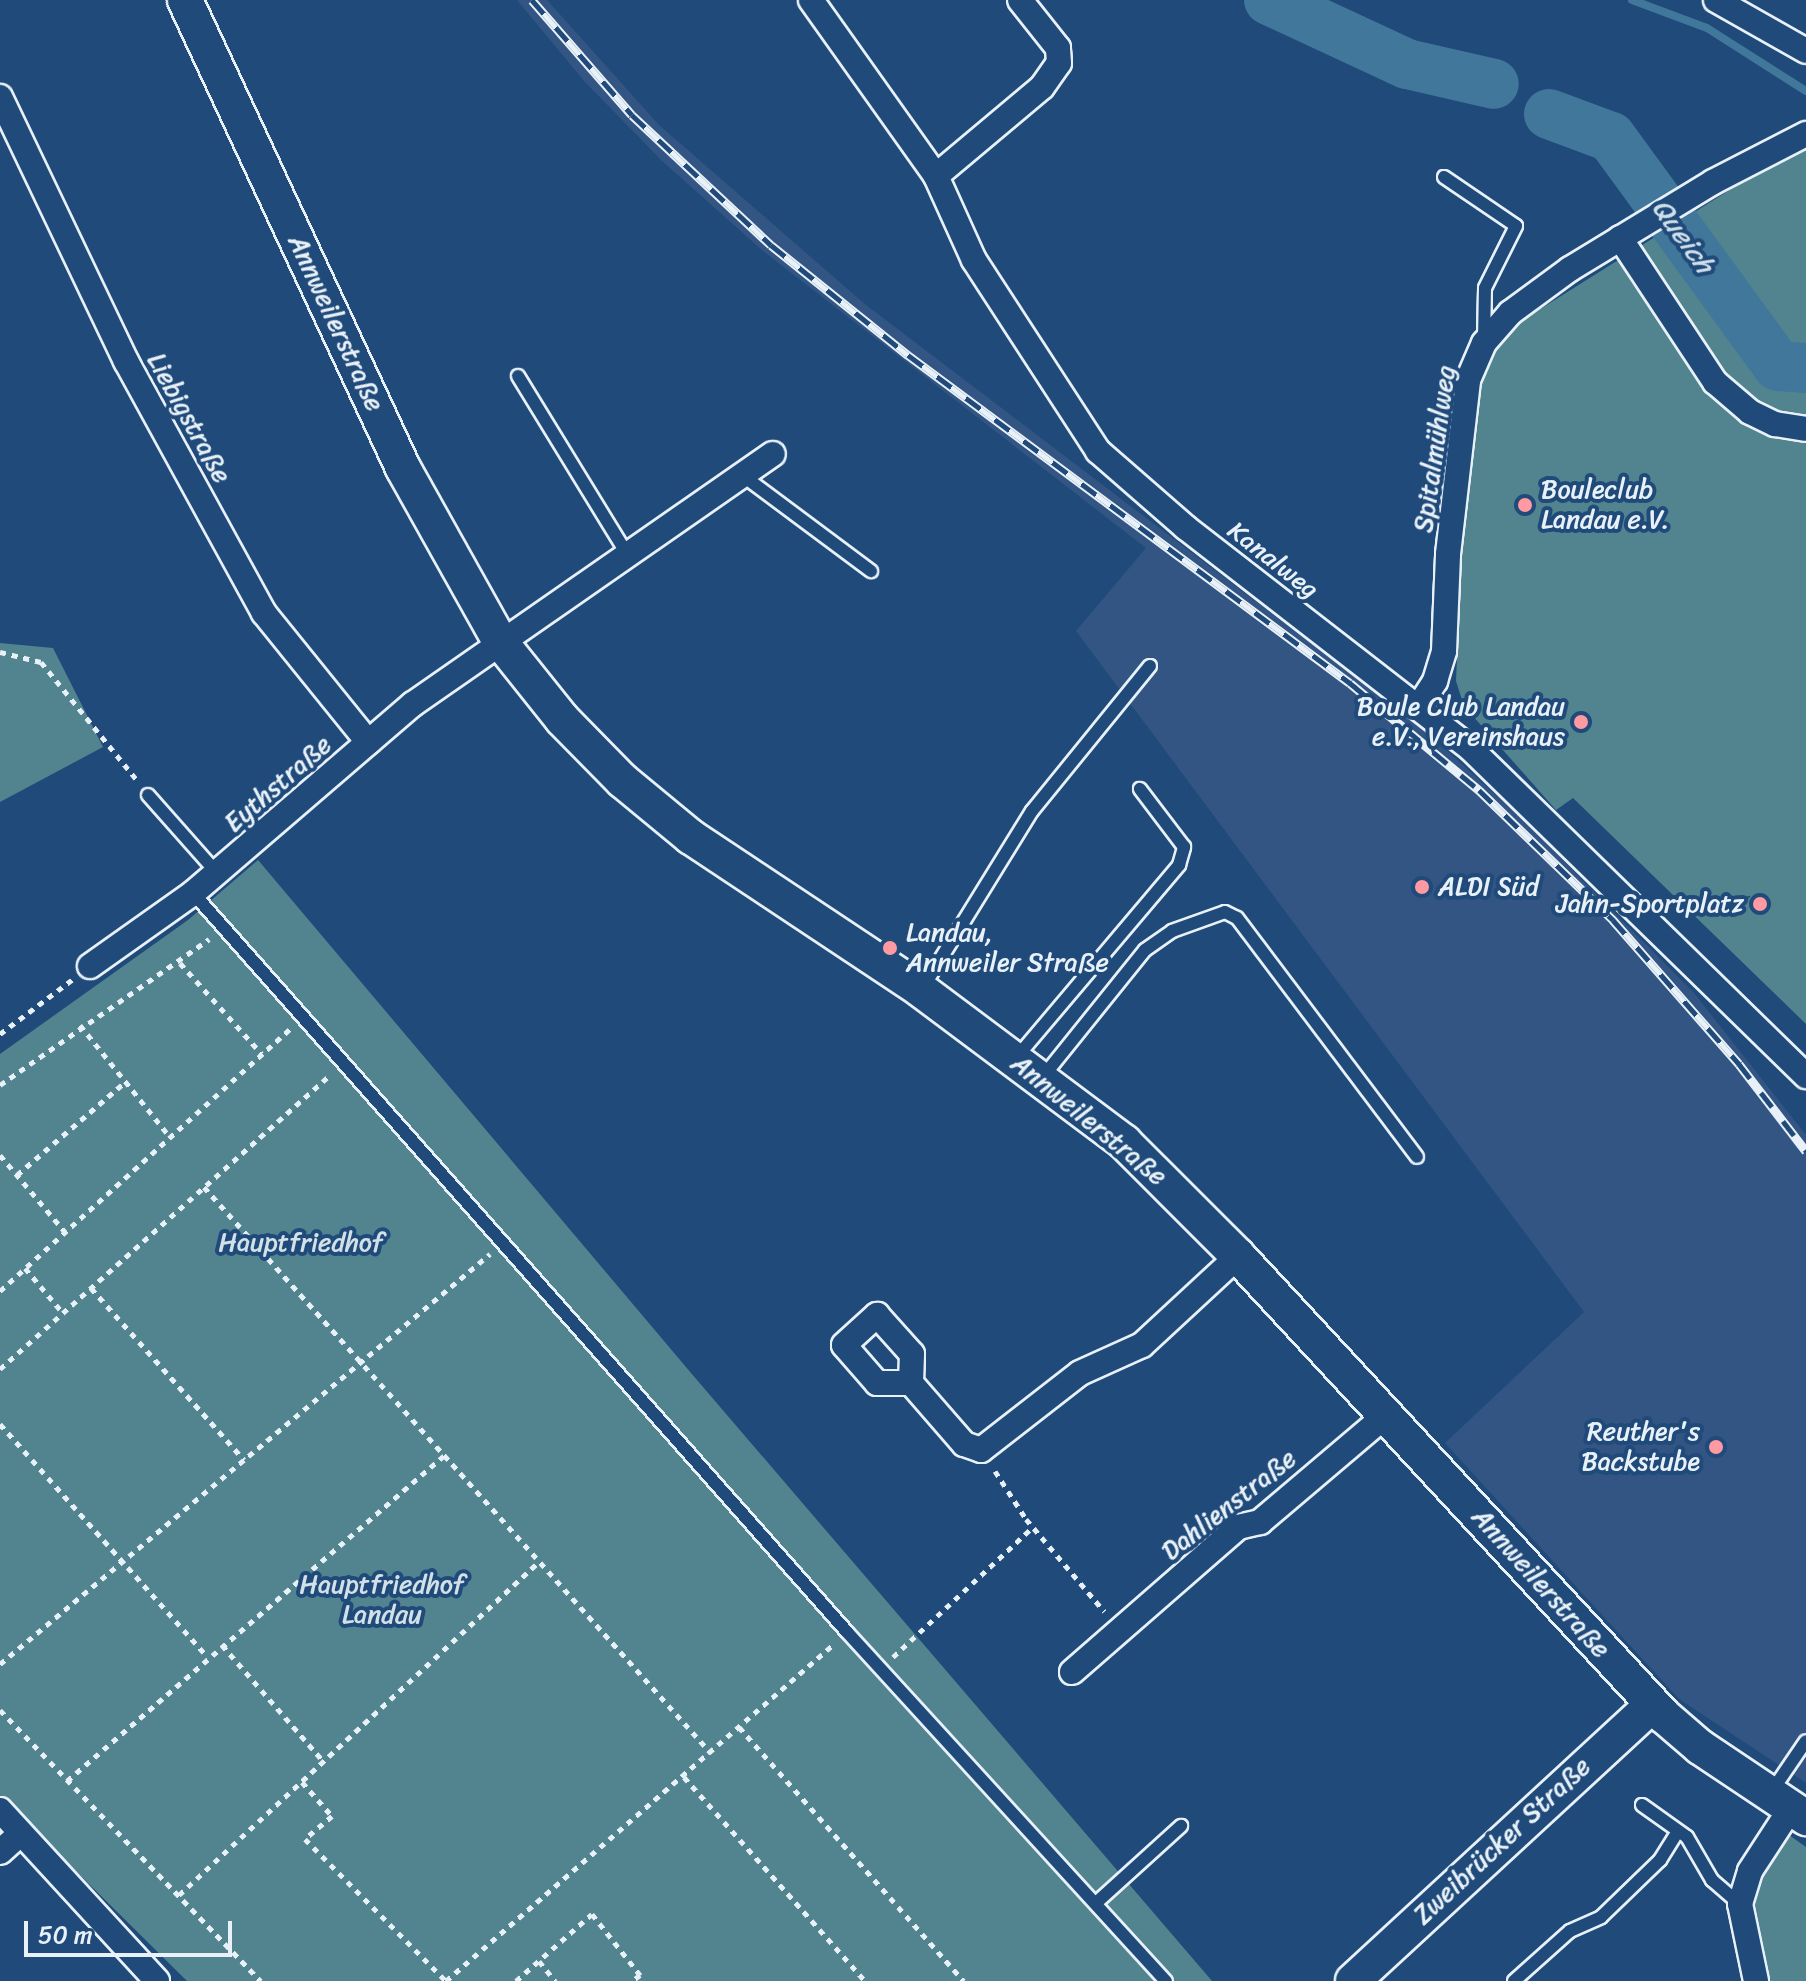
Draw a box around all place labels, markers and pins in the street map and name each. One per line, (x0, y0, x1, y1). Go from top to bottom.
place label: Bouleclub Landau e.V. (1541, 474, 1669, 536)
marker: Bouleclub Landau e.V. (1516, 496, 1534, 514)
place label: Boule Club Landau e.V., Vereinshaus (1357, 691, 1565, 752)
marker: Boule Club Landau e.V., Vereinshaus (1572, 713, 1590, 731)
place label: ALDI Süd (1438, 871, 1541, 903)
marker: ALDI Süd (1413, 878, 1431, 896)
place label: Jahn-Sportplatz (1556, 888, 1744, 920)
marker: Jahn-Sportplatz (1751, 895, 1769, 913)
place label: Landau, Annweiler Straße (906, 917, 1110, 978)
marker: Landau, Annweiler Straße (881, 939, 899, 957)
place label: Reuther's Backstube (1581, 1416, 1700, 1478)
marker: Reuther's Backstube (1707, 1438, 1725, 1456)

